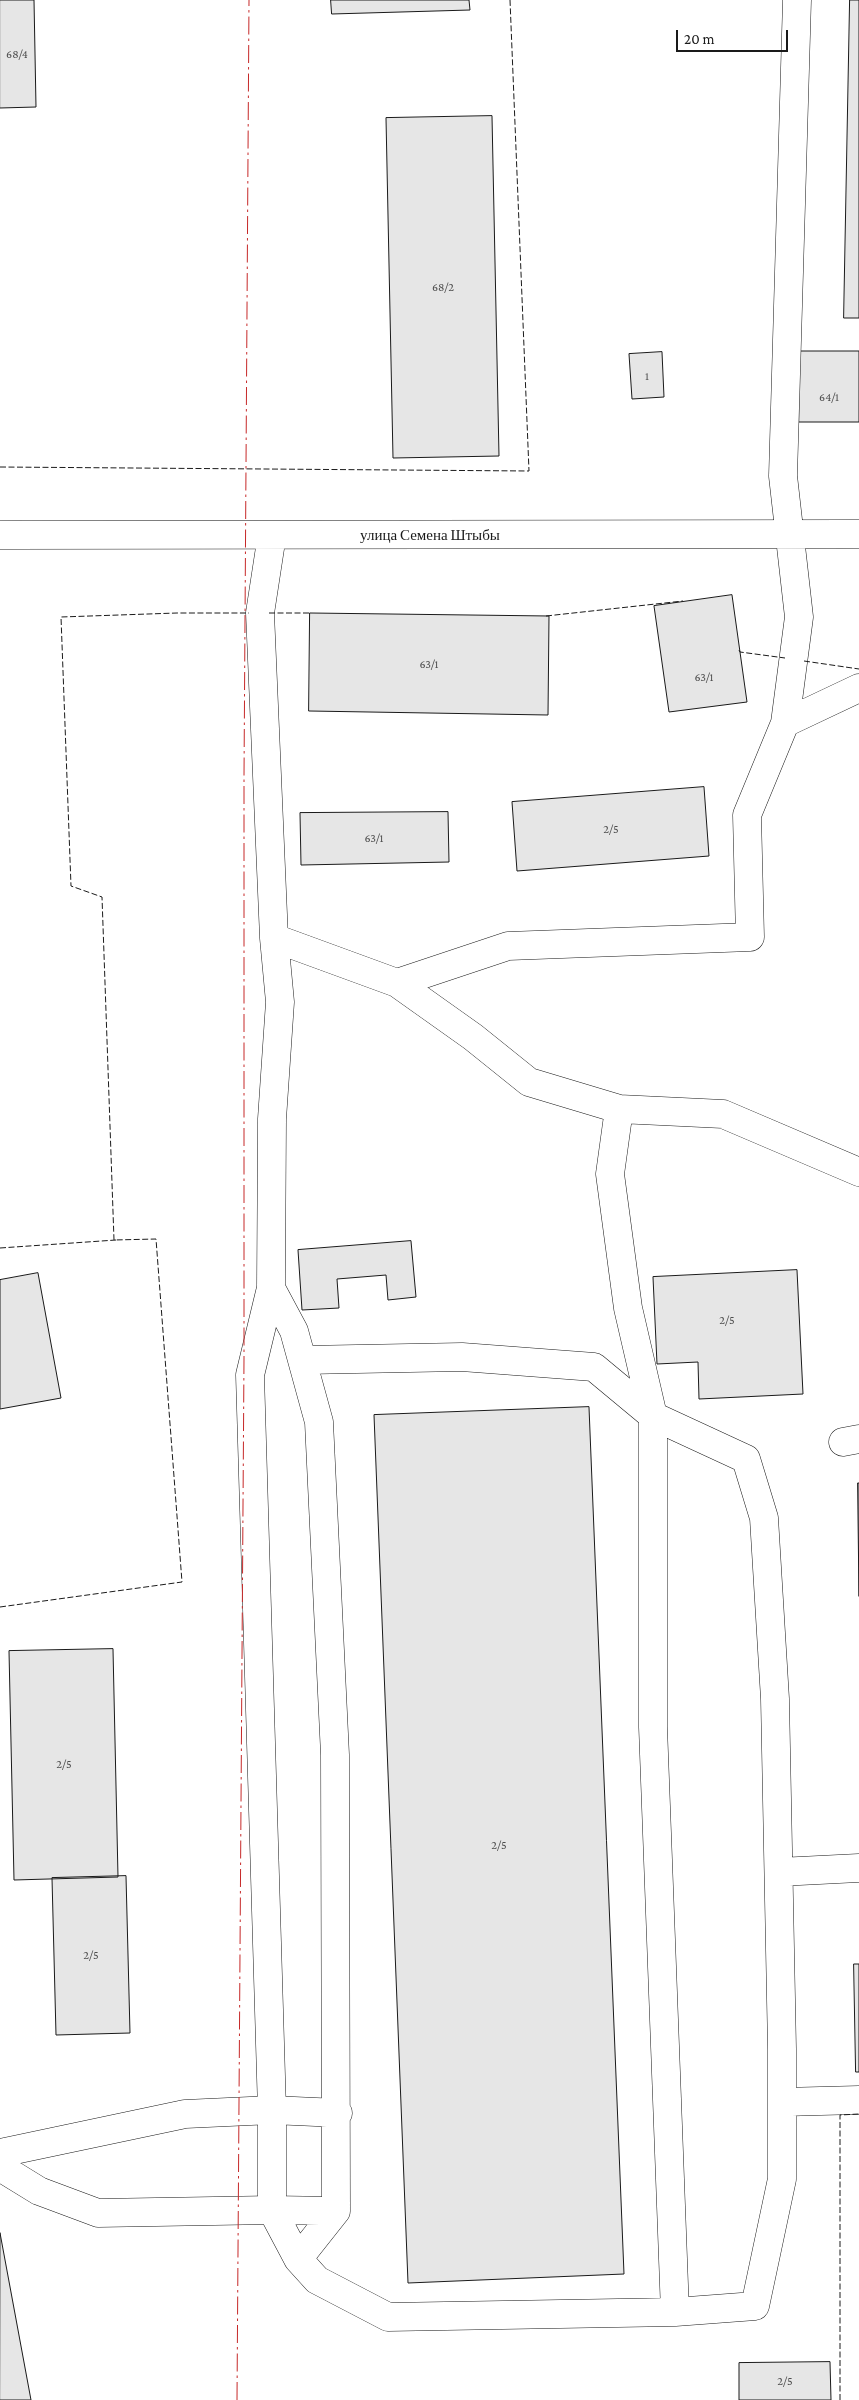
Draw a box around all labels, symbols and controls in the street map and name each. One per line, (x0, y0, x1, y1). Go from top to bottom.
scale bar (679, 20, 792, 52)
text: 20 m (684, 31, 715, 47)
house number: 68/4 (6, 47, 28, 61)
house number: 68/2 (432, 280, 454, 294)
house number: 1 (645, 369, 649, 383)
house number: 64/1 (819, 390, 839, 404)
street label: улица Семена Штыбы (360, 526, 500, 544)
house number: 63/1 (420, 657, 438, 671)
house number: 63/1 (695, 670, 713, 684)
house number: 2/5 (603, 822, 619, 836)
house number: 63/1 (365, 831, 383, 845)
house number: 2/5 (719, 1313, 735, 1327)
house number: 2/5 (56, 1757, 72, 1771)
house number: 2/5 (491, 1838, 507, 1852)
house number: 2/5 (83, 1948, 99, 1962)
house number: 2/5 (777, 2374, 793, 2388)

